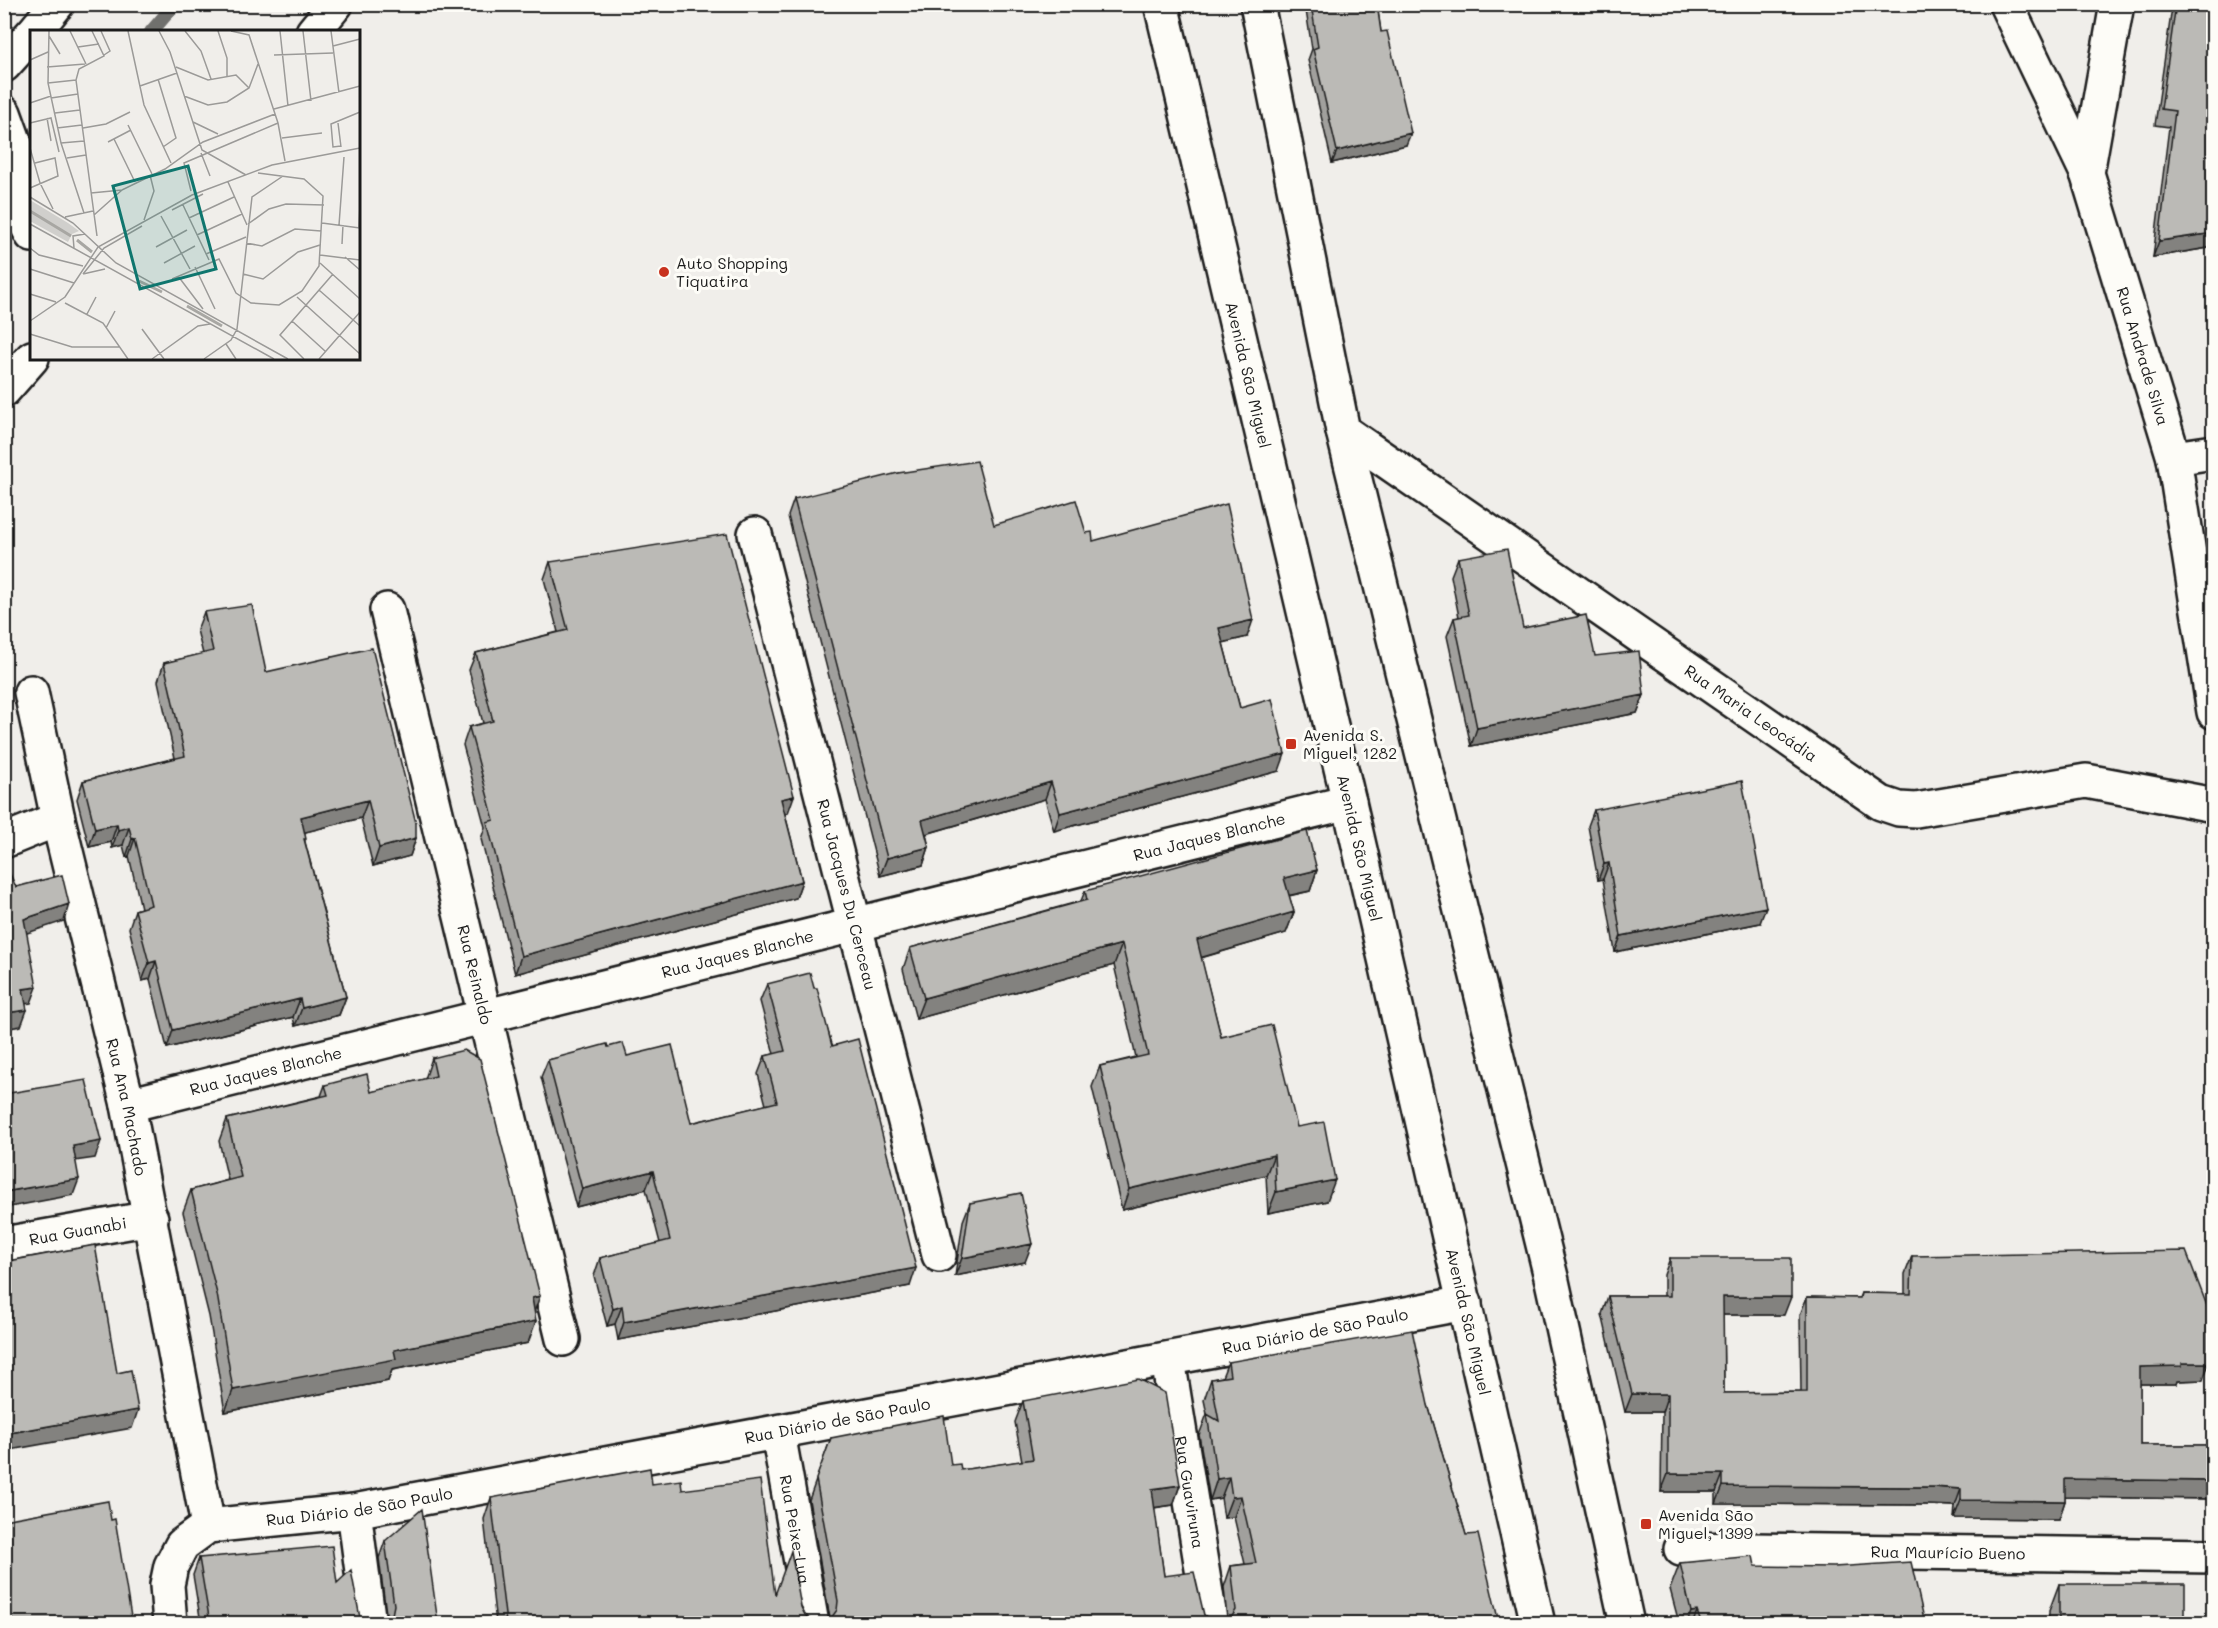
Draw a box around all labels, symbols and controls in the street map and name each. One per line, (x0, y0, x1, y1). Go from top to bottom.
inset map (30, 30, 360, 360)
place label: Auto Shopping Tiquatira (676, 252, 788, 291)
marker: Auto Shopping Tiquatira (657, 265, 671, 279)
street label: Rua Andrade Silva (2112, 284, 2174, 428)
street label: Avenida São Miguel (1221, 299, 1276, 450)
street label: Rua Maria Leocádia (1681, 659, 1822, 766)
place label: Avenida S. Miguel, 1282 (1303, 724, 1397, 763)
marker: Avenida S. Miguel, 1282 (1284, 737, 1298, 751)
street label: Avenida São Miguel (1333, 772, 1387, 923)
street label: Rua Jacques Du Cerceau (813, 797, 882, 992)
street label: Rua Jaques Blanche (1131, 807, 1287, 865)
street label: Rua Reinaldo (453, 922, 498, 1026)
street label: Rua Jaques Blanche (659, 924, 816, 982)
street label: Rua Ana Machado (102, 1036, 152, 1177)
street label: Rua Jaques Blanche (188, 1041, 344, 1099)
street label: Rua Guanabi (27, 1212, 128, 1249)
street label: Avenida São Miguel (1442, 1246, 1496, 1397)
street label: Rua Diário de São Paulo (1220, 1303, 1410, 1358)
street label: Rua Diário de São Paulo (743, 1392, 932, 1448)
street label: Rua Guaviruna (1171, 1434, 1210, 1550)
street label: Rua Peixe-Lua (776, 1473, 816, 1586)
street label: Rua Diário de São Paulo (265, 1482, 454, 1530)
place label: Avenida São Miguel, 1399 (1658, 1504, 1753, 1543)
marker: Avenida São Miguel, 1399 (1639, 1517, 1653, 1531)
street label: Rua Maurício Bueno (1871, 1540, 2025, 1564)

